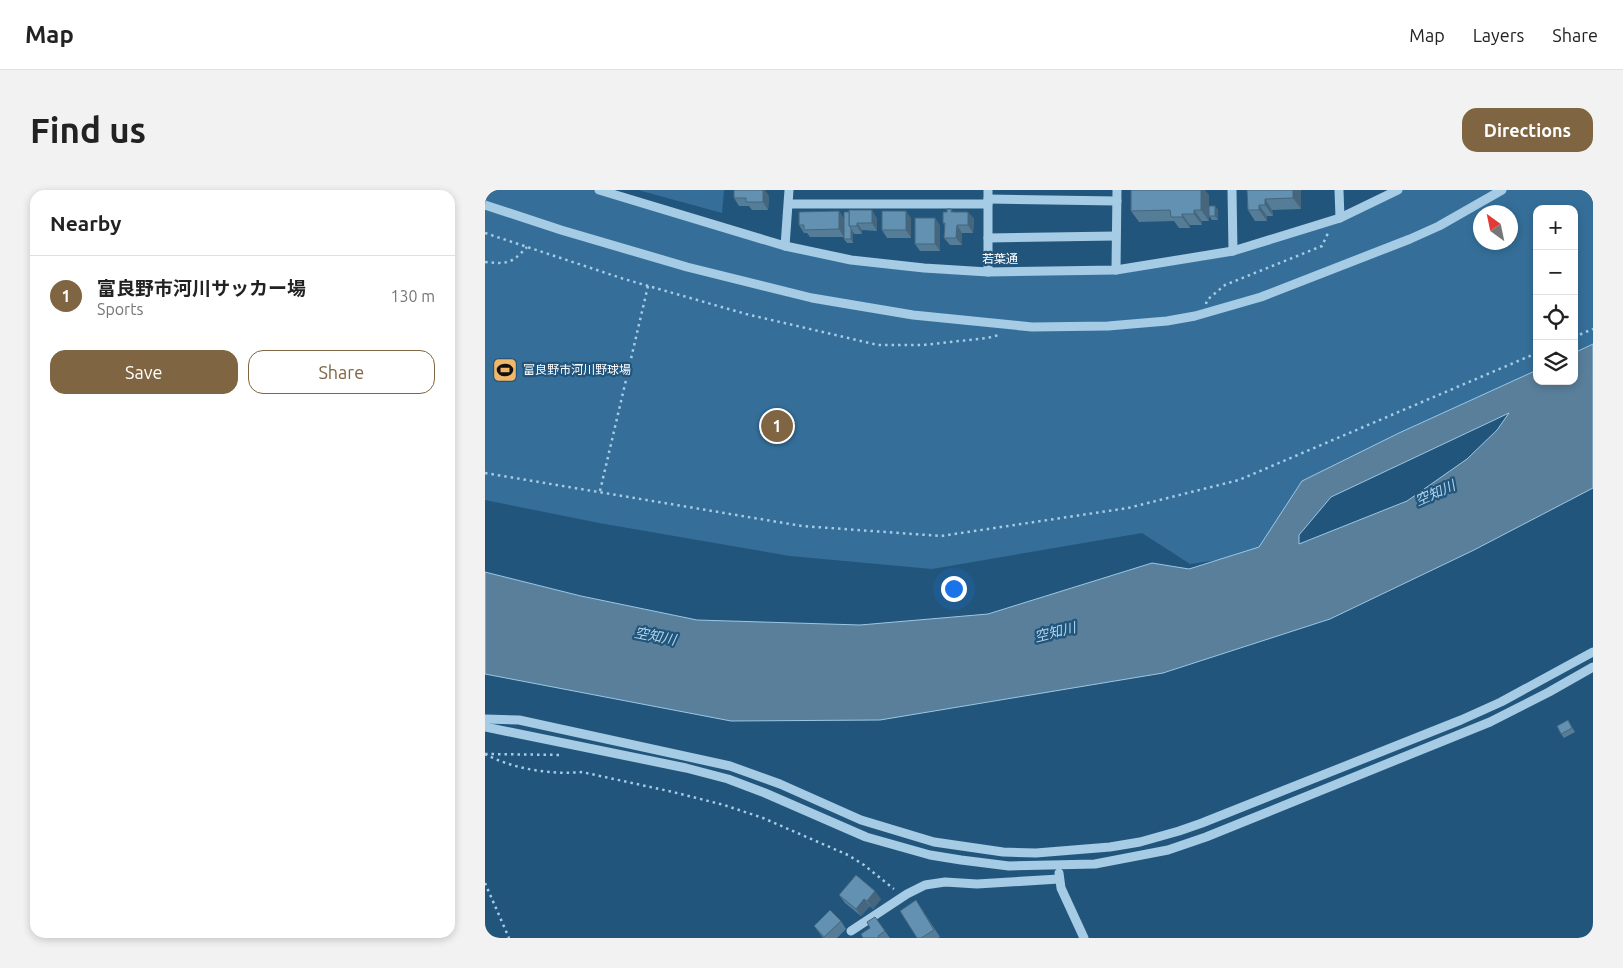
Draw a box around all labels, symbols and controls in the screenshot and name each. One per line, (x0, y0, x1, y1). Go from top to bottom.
text: Map (25, 21, 74, 48)
text: Map (1409, 25, 1445, 45)
text: Layers (1473, 25, 1524, 45)
text: Share (1552, 25, 1598, 45)
button: Directions (1462, 108, 1593, 152)
text: Find us (30, 110, 146, 150)
north arrow (1473, 205, 1518, 250)
map controls (1533, 205, 1578, 385)
button: + (1533, 205, 1578, 250)
text: Nearby (50, 211, 121, 235)
button: − (1533, 250, 1578, 295)
street label: 若葉通 (982, 252, 1018, 265)
text: 富良野市河川サッカー場 (97, 277, 306, 299)
text: 1 (61, 287, 71, 305)
text: 130 m (390, 287, 435, 305)
button: locate (1533, 295, 1578, 340)
text: Sports (97, 300, 143, 318)
button: layers (1533, 340, 1578, 385)
button: Save (50, 350, 238, 394)
button: Share (248, 350, 435, 394)
sports icon: 富良野市河川野球場 (492, 357, 518, 383)
place label: 富良野市河川野球場 (523, 363, 631, 376)
pin: 1 (761, 407, 793, 445)
water label: 空知川 (1413, 476, 1459, 509)
your location (941, 576, 967, 602)
water label: 空知川 (1033, 619, 1079, 645)
water label: 空知川 (633, 624, 679, 648)

